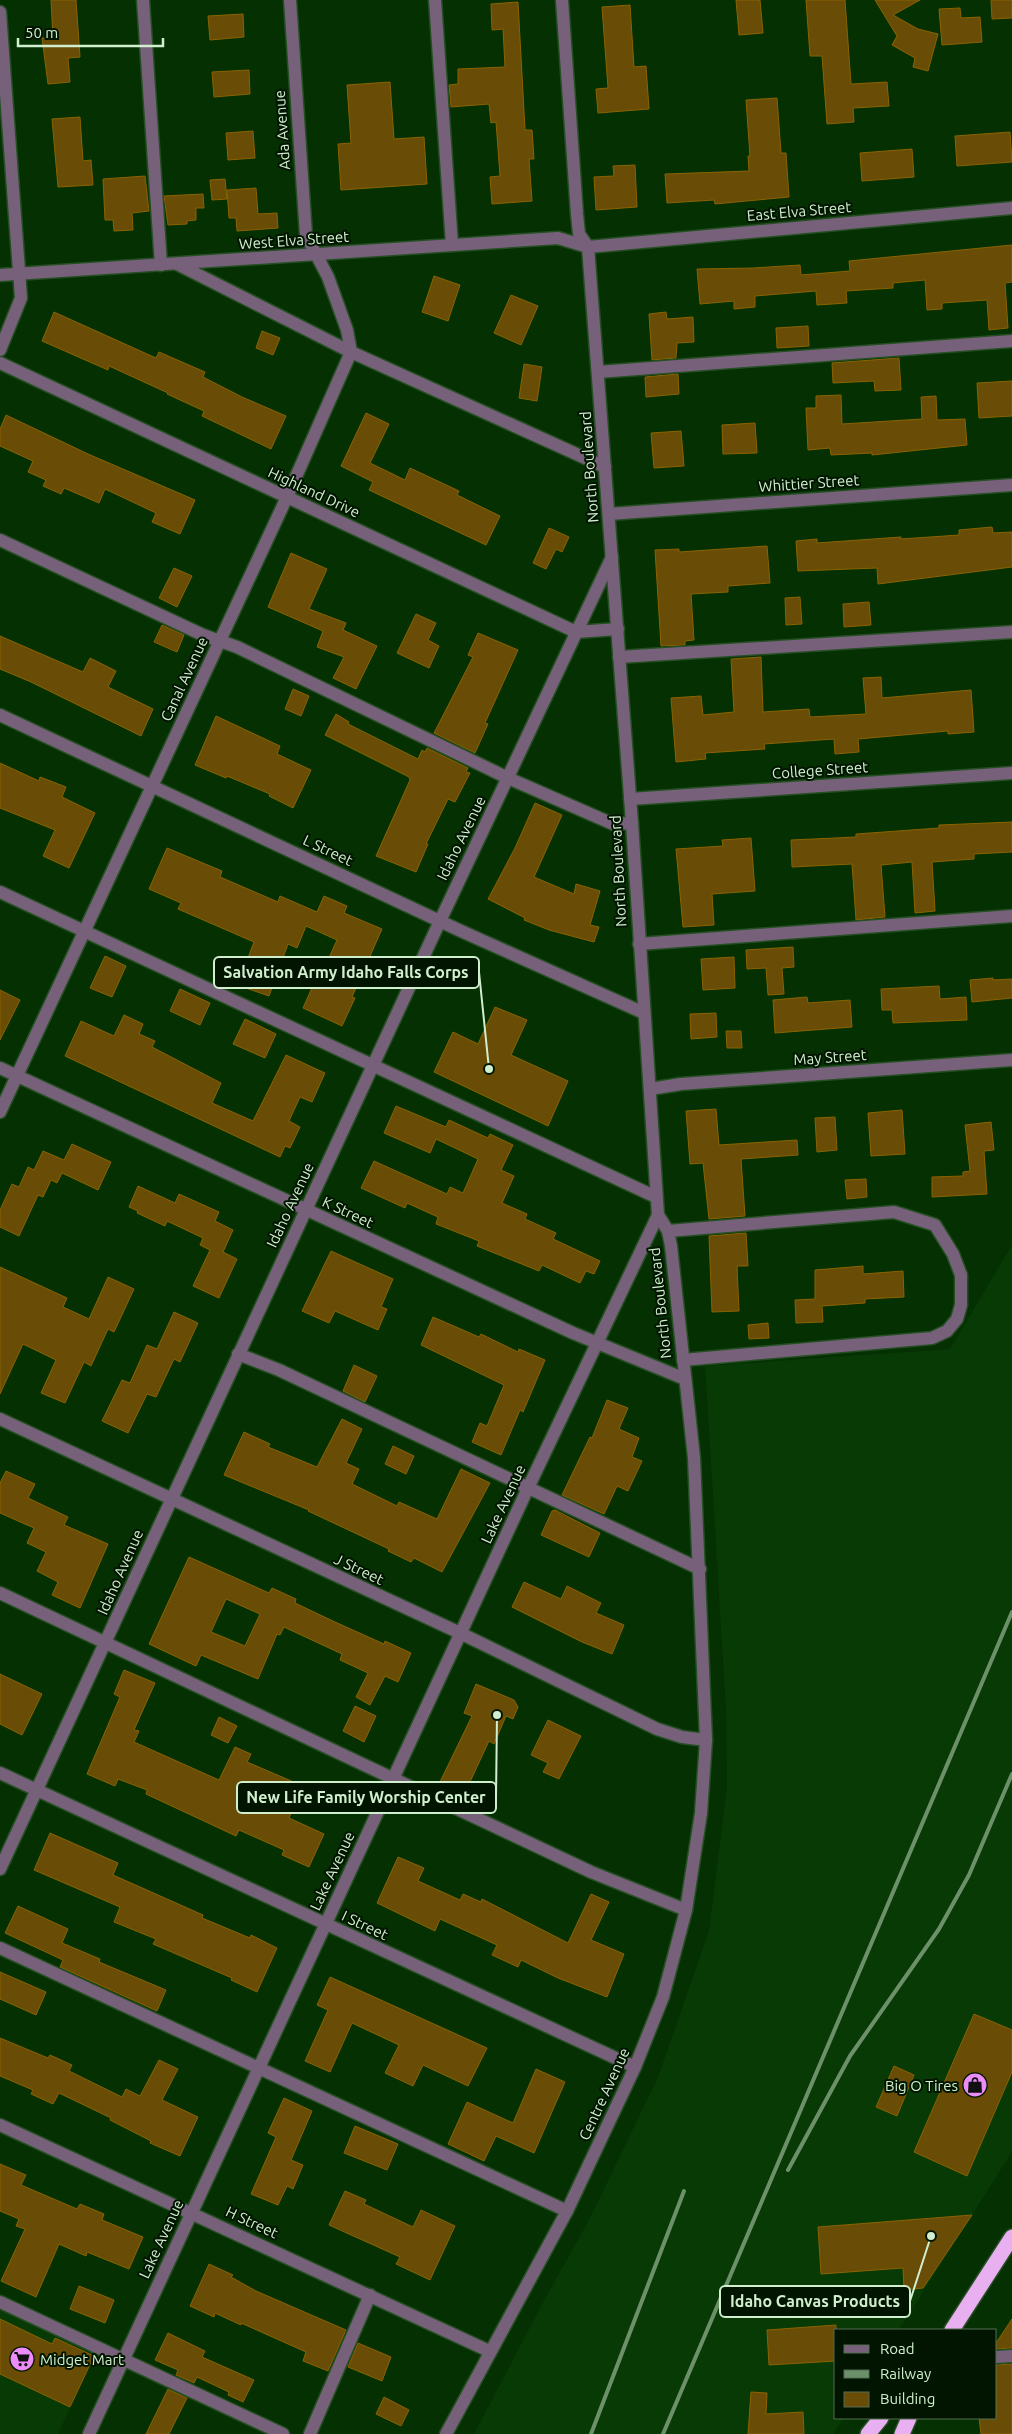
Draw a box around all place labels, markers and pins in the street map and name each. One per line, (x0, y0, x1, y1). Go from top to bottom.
callout: Salvation Army Idaho Falls Corps (214, 957, 479, 988)
callout: New Life Family Worship Center (237, 1782, 496, 1813)
shop icon: Big O Tires (962, 2072, 988, 2098)
place label: Big O Tires (885, 2077, 958, 2094)
callout: Idaho Canvas Products (720, 2286, 910, 2317)
supermarket icon: Midget Mart (9, 2346, 35, 2372)
place label: Midget Mart (40, 2351, 124, 2368)

